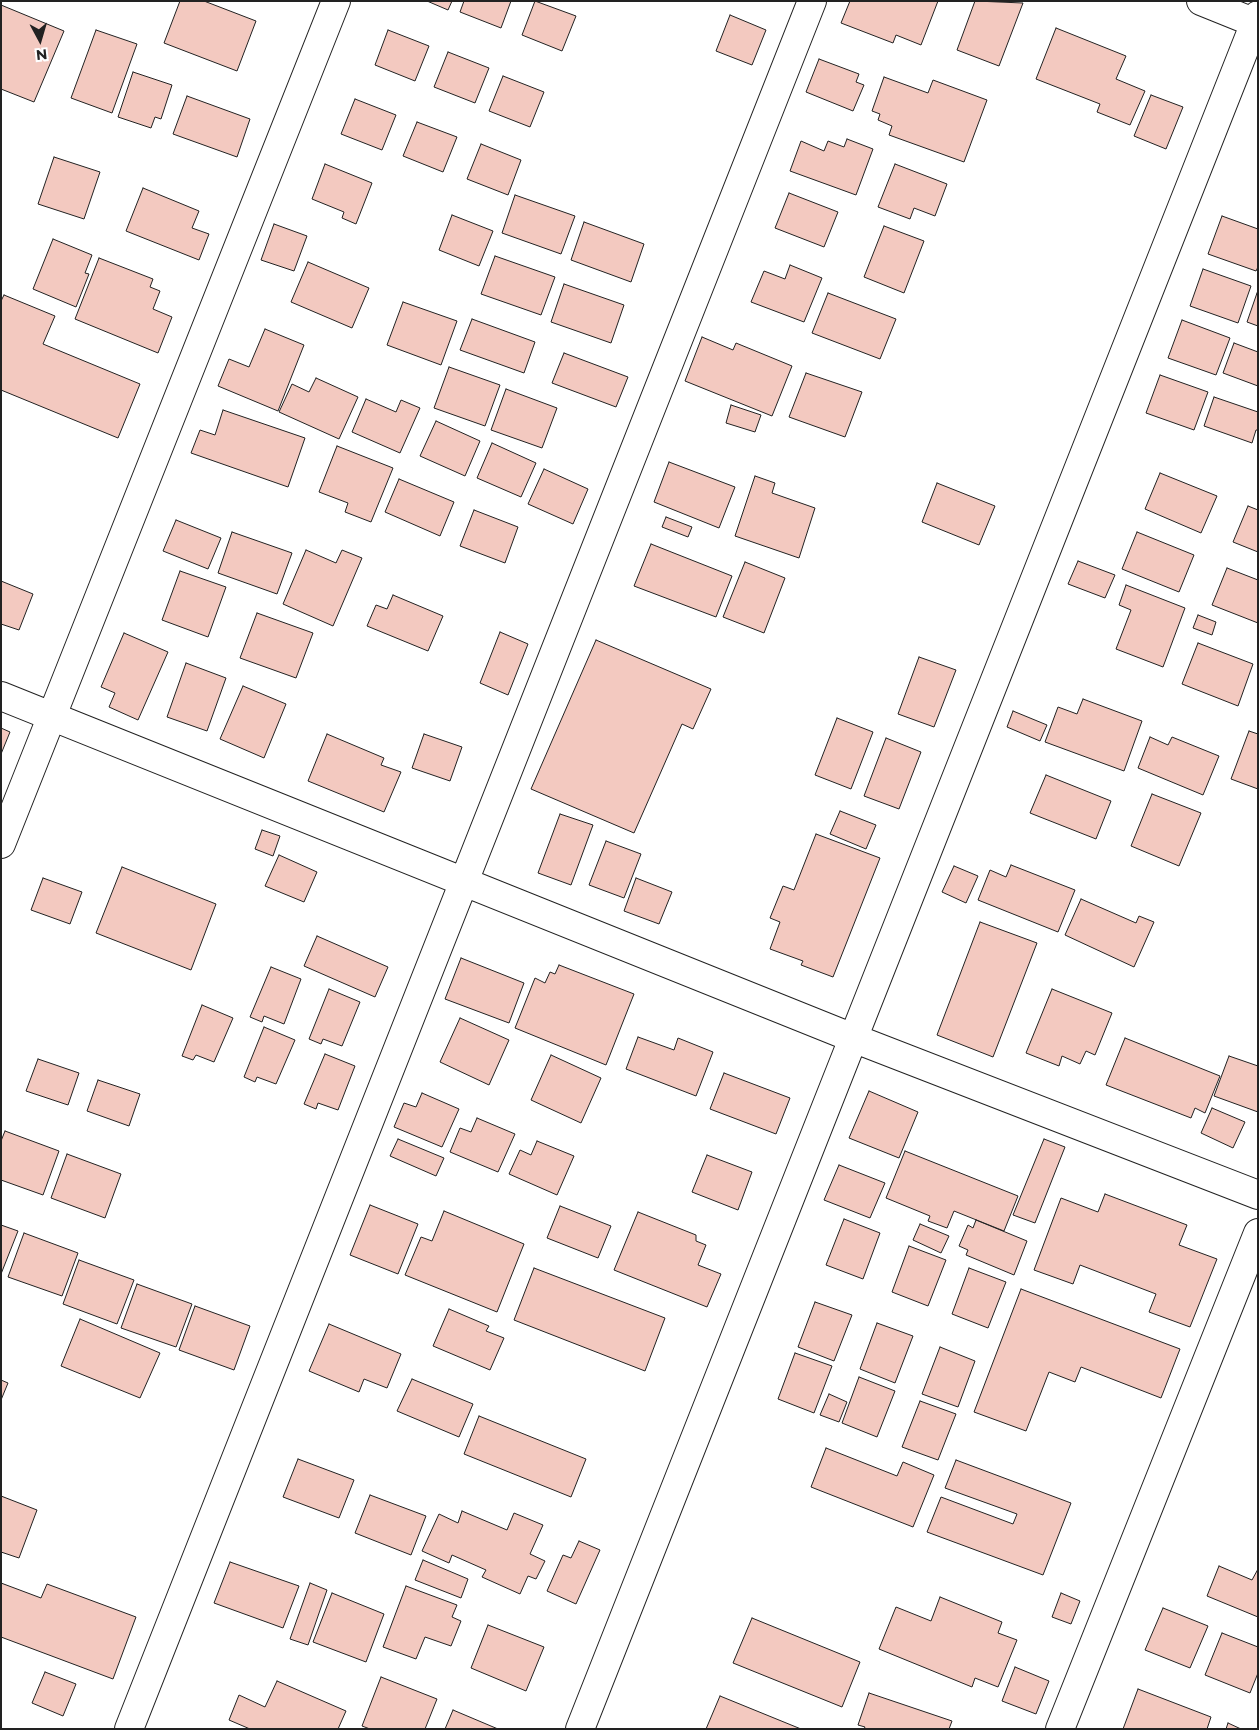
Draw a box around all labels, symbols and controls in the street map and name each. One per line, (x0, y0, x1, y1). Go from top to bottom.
north arrow (15, 15, 65, 65)
text: N (35, 45, 48, 64)

